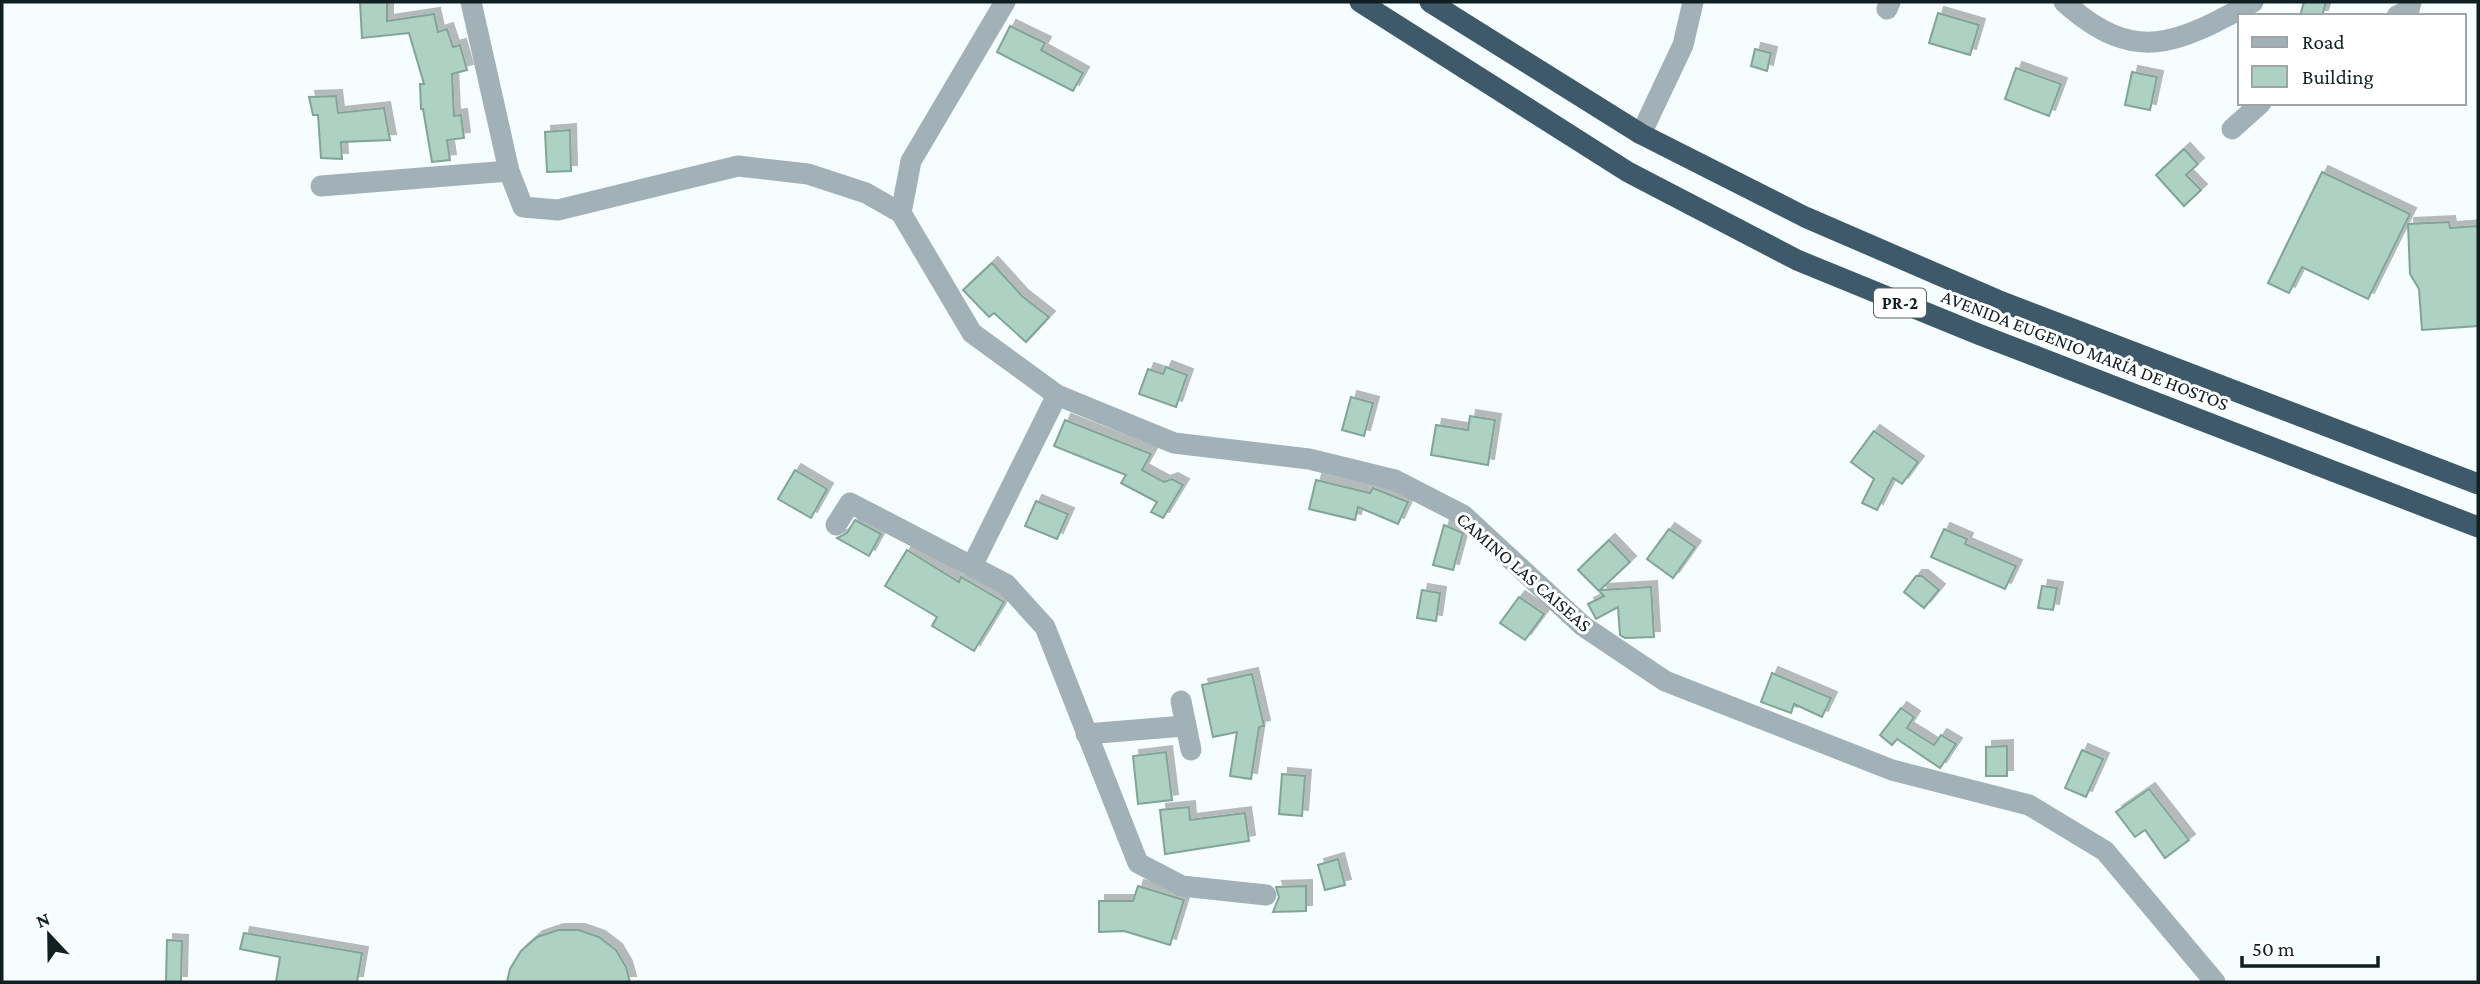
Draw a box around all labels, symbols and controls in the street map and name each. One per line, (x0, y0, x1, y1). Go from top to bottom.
legend (2238, 14, 2466, 105)
text: Road (2302, 30, 2345, 54)
text: Building (2302, 65, 2374, 89)
street label: AVENIDA EUGENIO MARÍA DE HOSTOS (1939, 285, 2232, 415)
road number: PR-2 (1874, 288, 1926, 318)
street label: CAMINO LAS CAISEAS (1453, 508, 1596, 636)
north arrow (14, 900, 84, 970)
text: N (33, 908, 53, 932)
scale bar (2242, 925, 2378, 969)
text: 50 m (2252, 937, 2295, 961)

